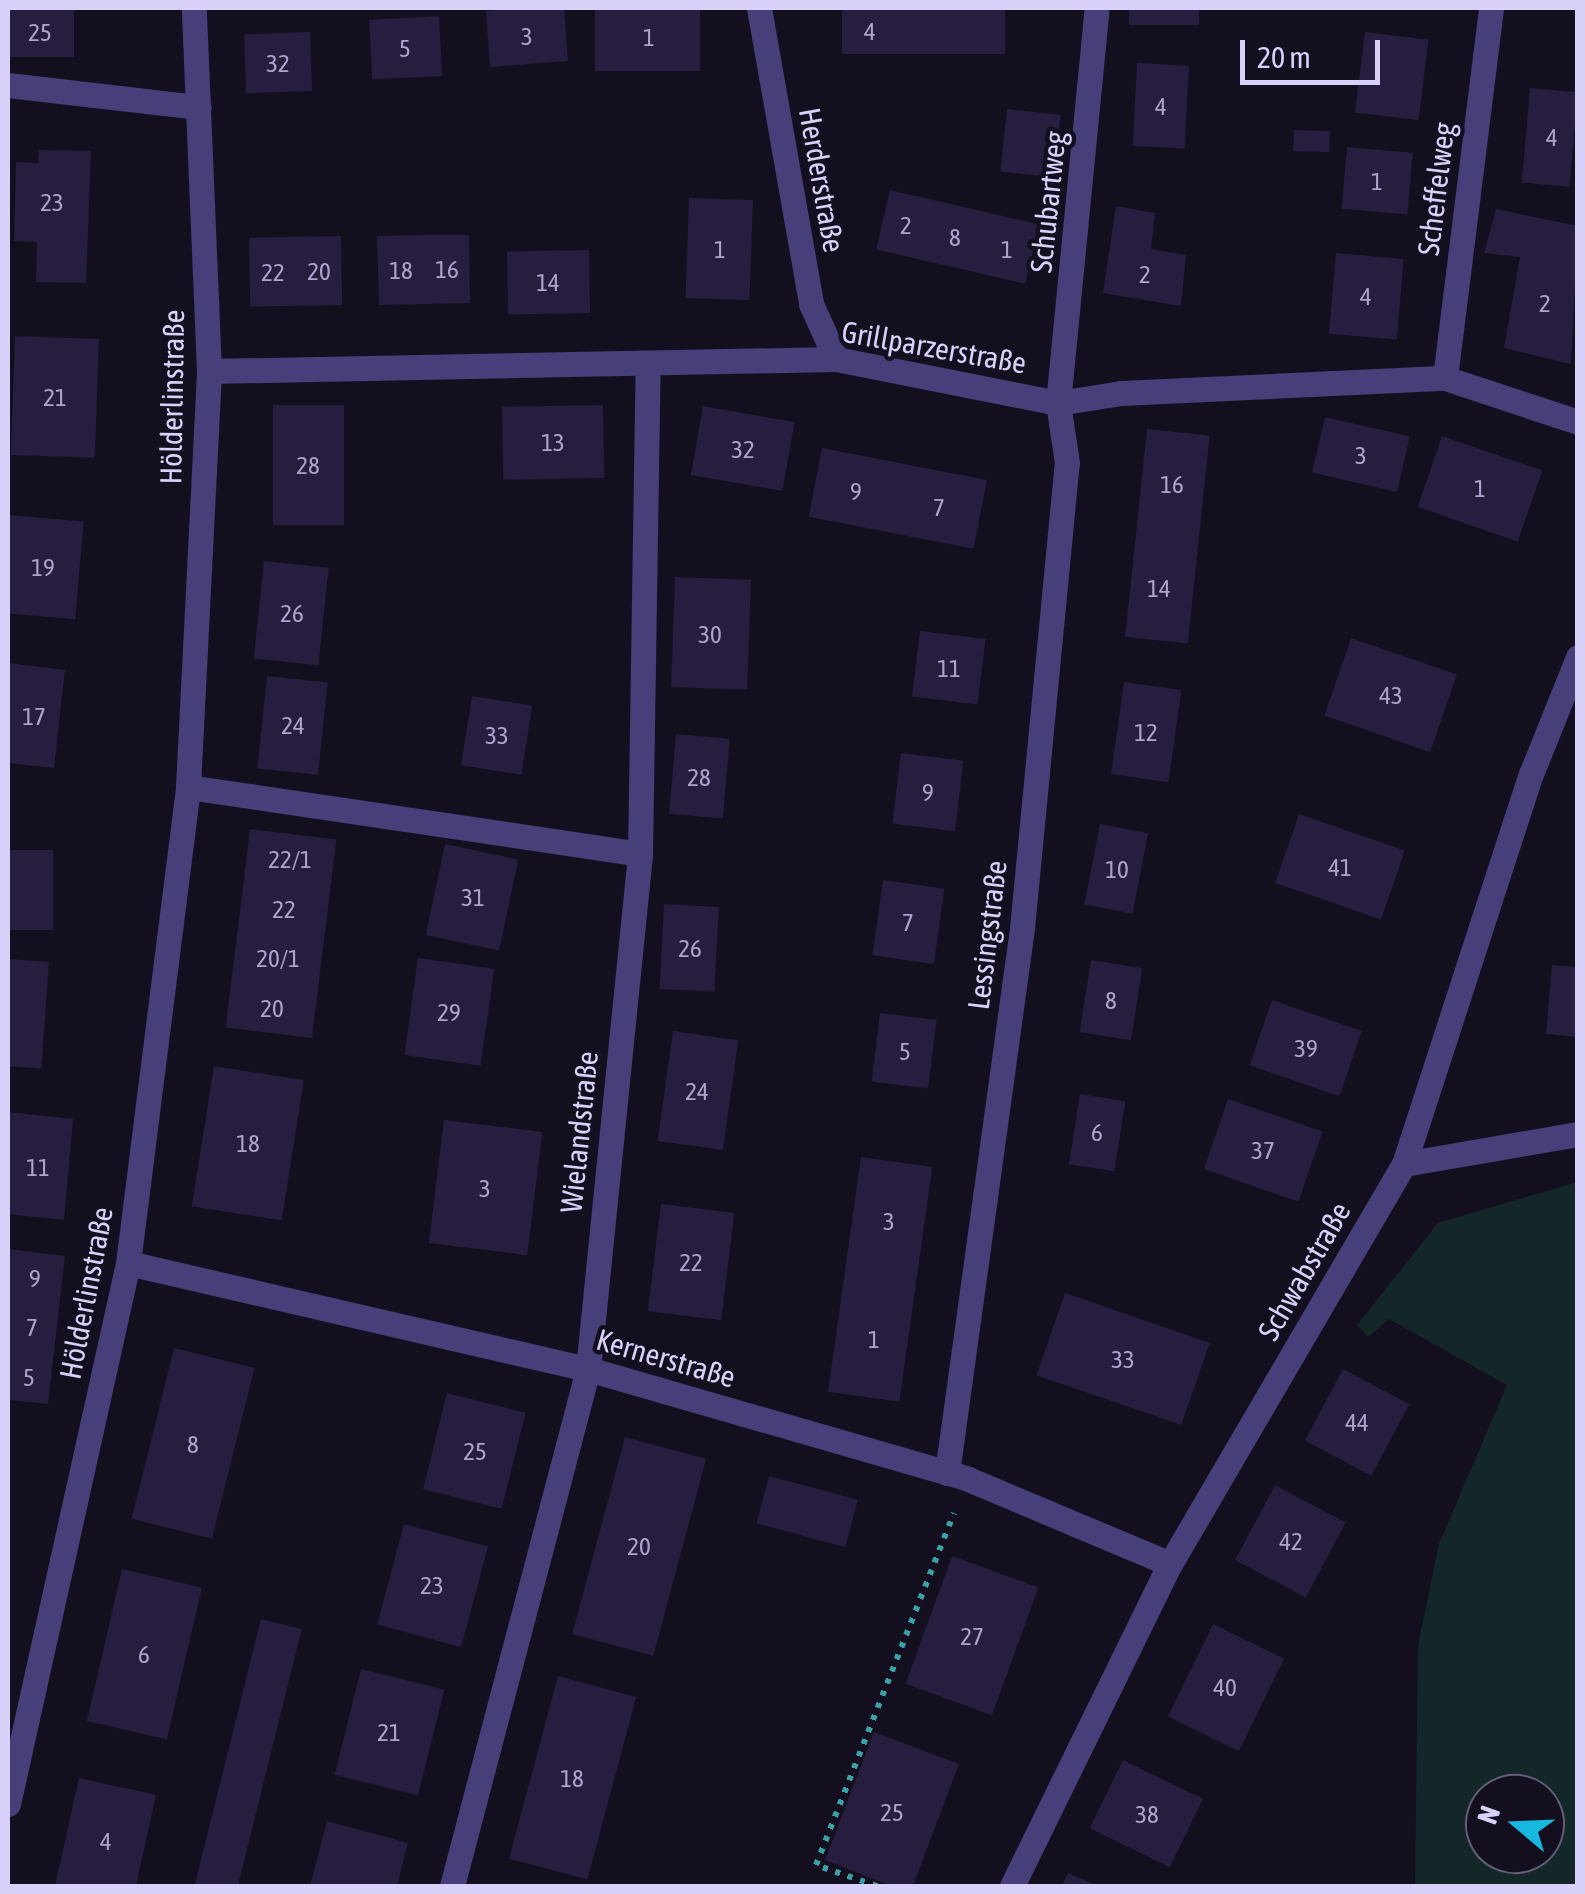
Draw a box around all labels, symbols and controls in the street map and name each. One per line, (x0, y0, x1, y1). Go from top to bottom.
house number: 4 (864, 16, 876, 46)
house number: 25 (28, 17, 52, 47)
scale bar (1245, 20, 1385, 82)
house number: 3 (521, 21, 533, 51)
house number: 1 (643, 22, 655, 52)
house number: 5 (399, 33, 411, 63)
text: 20 m (1257, 40, 1311, 74)
house number: 32 (266, 48, 290, 78)
house number: 4 (1155, 91, 1167, 121)
street label: Herderstraße (792, 105, 852, 255)
street label: Scheffelweg (1410, 121, 1462, 257)
house number: 4 (1546, 122, 1558, 152)
street label: Schubartweg (1023, 129, 1073, 275)
house number: 1 (1371, 166, 1383, 196)
house number: 23 (40, 187, 64, 217)
house number: 2 (900, 210, 912, 240)
house number: 8 (949, 222, 961, 252)
house number: 1 (714, 234, 726, 264)
house number: 1 (1001, 234, 1013, 264)
house number: 16 (435, 254, 459, 284)
house number: 18 (389, 255, 413, 285)
house number: 20 (307, 256, 331, 286)
house number: 22 (261, 257, 285, 287)
house number: 2 (1139, 259, 1151, 289)
house number: 14 (536, 267, 560, 297)
house number: 4 (1360, 281, 1372, 311)
house number: 2 (1539, 288, 1551, 318)
street label: Hölderlinstraße (152, 309, 192, 485)
street label: Grillparzerstraße (839, 313, 1029, 381)
house number: 21 (43, 382, 67, 412)
house number: 13 (541, 427, 565, 457)
house number: 32 (731, 434, 755, 464)
house number: 3 (1355, 440, 1367, 470)
house number: 28 (296, 450, 320, 480)
house number: 16 (1160, 469, 1184, 499)
house number: 1 (1474, 473, 1486, 503)
house number: 9 (850, 476, 862, 506)
house number: 7 (933, 492, 945, 522)
house number: 19 (31, 552, 55, 582)
house number: 14 (1147, 573, 1171, 603)
house number: 26 (280, 598, 304, 628)
house number: 30 (698, 619, 722, 649)
house number: 11 (937, 653, 961, 683)
house number: 43 (1379, 680, 1403, 710)
house number: 17 (22, 701, 46, 731)
house number: 24 (281, 710, 305, 740)
house number: 12 (1134, 717, 1158, 747)
house number: 33 (485, 720, 509, 750)
house number: 28 (687, 762, 711, 792)
house number: 9 (922, 777, 934, 807)
house number: 22/1 (268, 844, 312, 874)
house number: 41 (1328, 852, 1352, 882)
house number: 10 (1105, 854, 1129, 884)
street label: Lessingstraße (960, 858, 1014, 1012)
house number: 31 (461, 882, 485, 912)
house number: 22 (272, 894, 296, 924)
house number: 7 (902, 907, 914, 937)
house number: 26 (678, 933, 702, 963)
house number: 20/1 (256, 943, 300, 973)
house number: 8 (1105, 985, 1117, 1015)
house number: 20 (260, 993, 284, 1023)
house number: 29 (437, 997, 461, 1027)
house number: 39 (1294, 1033, 1318, 1063)
house number: 5 (899, 1036, 911, 1066)
street label: Wielandstraße (553, 1050, 605, 1214)
house number: 24 (685, 1076, 709, 1106)
house number: 6 (1091, 1117, 1103, 1147)
house number: 18 (236, 1128, 260, 1158)
house number: 37 (1251, 1135, 1275, 1165)
house number: 11 (26, 1152, 50, 1182)
house number: 3 (479, 1173, 491, 1203)
street label: Schwabstraße (1250, 1196, 1358, 1346)
street label: Hölderlinstraße (52, 1204, 120, 1382)
house number: 3 (883, 1206, 895, 1236)
house number: 22 (679, 1247, 703, 1277)
house number: 9 (29, 1263, 41, 1293)
house number: 7 (26, 1312, 38, 1342)
street label: Kernerstraße (592, 1321, 740, 1395)
house number: 1 (868, 1324, 880, 1354)
house number: 33 (1111, 1344, 1135, 1374)
house number: 5 (23, 1362, 35, 1392)
house number: 44 (1345, 1407, 1369, 1437)
house number: 8 (187, 1429, 199, 1459)
house number: 25 (463, 1436, 487, 1466)
house number: 42 (1279, 1526, 1303, 1556)
house number: 20 (627, 1531, 651, 1561)
house number: 23 (420, 1570, 444, 1600)
house number: 27 (960, 1621, 984, 1651)
house number: 6 (138, 1639, 150, 1669)
house number: 40 (1213, 1672, 1237, 1702)
house number: 21 (377, 1717, 401, 1747)
house number: 18 (560, 1763, 584, 1793)
north arrow (1465, 1774, 1565, 1874)
house number: 25 (880, 1797, 904, 1827)
house number: 38 (1135, 1799, 1159, 1829)
text: N (1471, 1802, 1506, 1828)
house number: 4 (100, 1826, 112, 1856)

